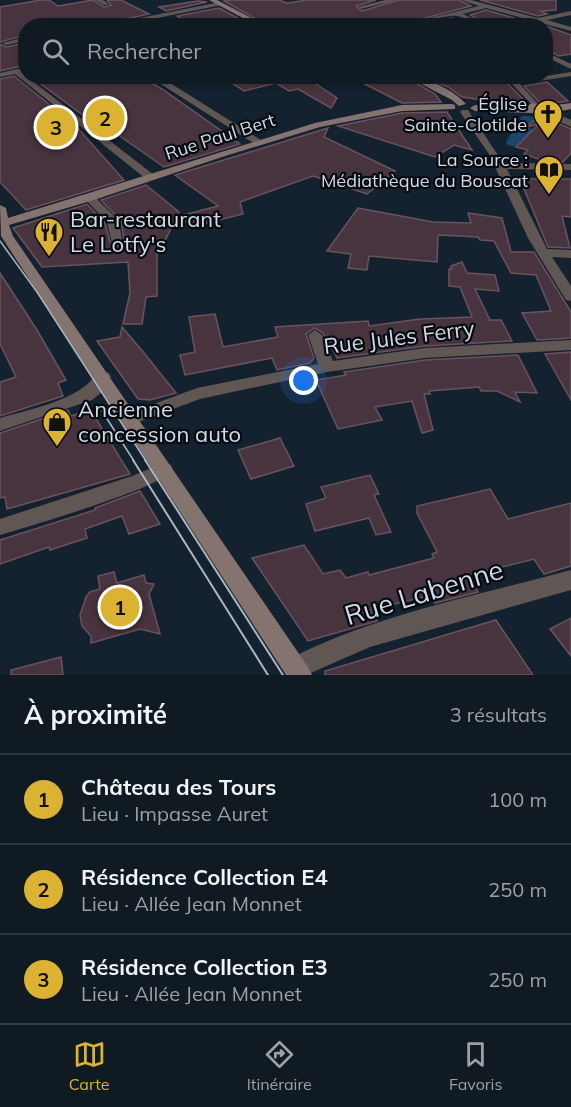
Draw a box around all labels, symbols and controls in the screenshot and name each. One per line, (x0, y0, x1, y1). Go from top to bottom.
search box (18, 18, 553, 84)
icon: search (39, 35, 72, 68)
text: Rechercher (87, 37, 201, 65)
place label: Église Sainte-Clotilde (404, 92, 527, 136)
pin: 2 (86, 96, 124, 140)
church icon: Église Sainte-Clotilde (532, 98, 564, 140)
pin: 3 (36, 104, 76, 150)
street label: Rue Paul Bert (162, 108, 278, 165)
place label: La Source : Médiathèque du Bouscat (321, 148, 528, 192)
library icon: La Source : Médiathèque du Bouscat (533, 154, 565, 196)
place label: Bar-restaurant Le Lotfy's (70, 205, 221, 258)
restaurant icon: Bar-restaurant Le Lotfy's (33, 216, 65, 258)
street label: Rue Jules Ferry (322, 314, 476, 360)
your location (289, 366, 318, 395)
place label: Ancienne concession auto (78, 395, 241, 448)
shop icon: Ancienne concession auto (41, 406, 73, 448)
street label: Rue Labenne (340, 552, 507, 632)
pin: 1 (100, 584, 140, 630)
text: À proximité (24, 698, 167, 731)
text: 3 résultats (450, 702, 547, 727)
text: Château des Tours (81, 773, 276, 801)
text: 1 (38, 787, 50, 812)
text: 100 m (488, 787, 547, 812)
text: Lieu · Impasse Auret (81, 801, 268, 826)
text: Résidence Collection E4 (81, 863, 328, 891)
text: 2 (38, 877, 50, 902)
text: 250 m (488, 877, 547, 902)
text: Lieu · Allée Jean Monnet (81, 891, 302, 916)
text: Résidence Collection E3 (81, 953, 328, 981)
text: 3 (38, 967, 50, 992)
text: 250 m (488, 967, 547, 992)
text: Lieu · Allée Jean Monnet (81, 981, 302, 1006)
tab: Carte (69, 1038, 109, 1094)
tab: Itinéraire (247, 1038, 312, 1094)
tab: Favoris (449, 1038, 502, 1094)

